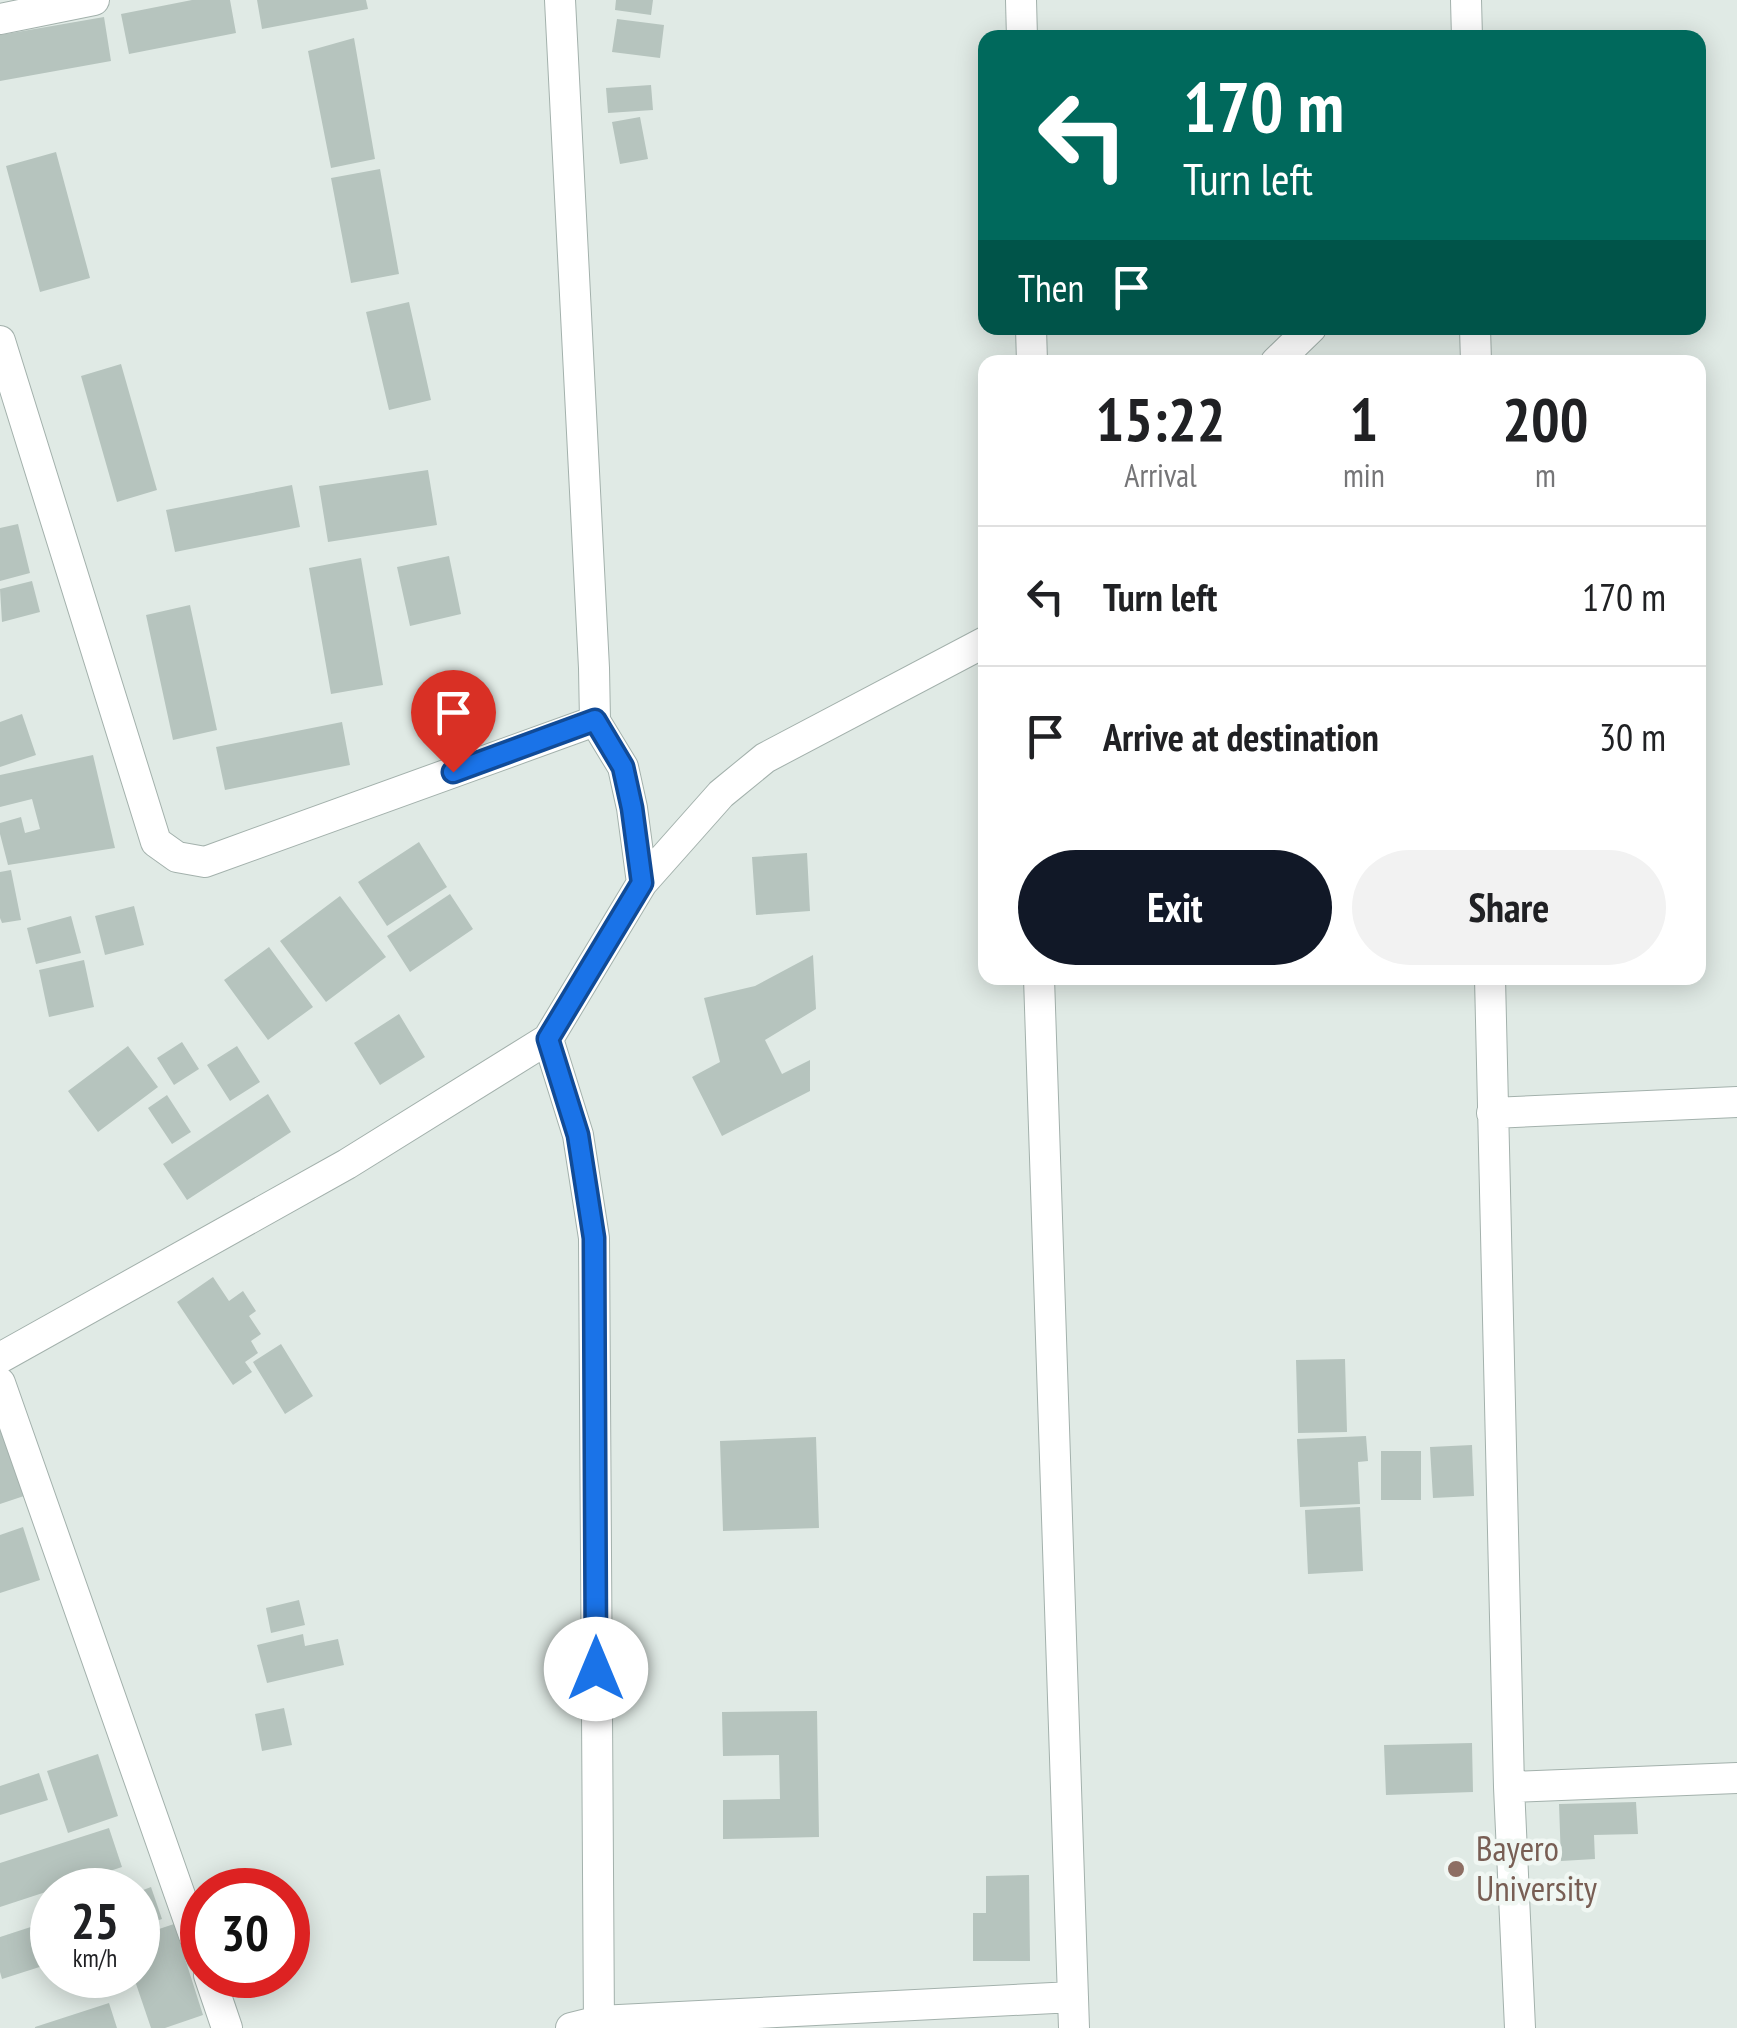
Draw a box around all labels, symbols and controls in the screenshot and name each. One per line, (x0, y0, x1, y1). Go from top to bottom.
text: 170 m (1183, 61, 1344, 151)
icon: left (1018, 70, 1148, 200)
text: Turn left (1183, 149, 1313, 207)
icon: arrive (1104, 260, 1159, 315)
text: Then (1018, 263, 1084, 312)
text: 15:22 (1096, 380, 1225, 458)
text: 1 (1350, 380, 1378, 458)
text: 200 (1502, 380, 1588, 458)
text: Arrival (1124, 454, 1197, 496)
text: min (1343, 454, 1385, 496)
text: m (1535, 454, 1556, 496)
icon: left (1018, 569, 1073, 624)
text: Turn left (1103, 572, 1217, 621)
text: 170 m (1582, 572, 1666, 621)
pin (411, 670, 496, 773)
icon: arrive (426, 685, 481, 740)
icon: arrive (1018, 709, 1073, 764)
text: Arrive at destination (1103, 712, 1379, 761)
text: 30 m (1599, 712, 1666, 761)
button: Exit (1018, 850, 1332, 965)
button: Share (1352, 850, 1666, 965)
position arrow (544, 1617, 648, 1721)
place label: Bayero University (1476, 1825, 1598, 1911)
marker: Bayero University (1445, 1858, 1467, 1880)
speed limit sign: 30 (180, 1868, 310, 1998)
text: 25 (71, 1888, 119, 1953)
text: km/h (73, 1942, 117, 1974)

